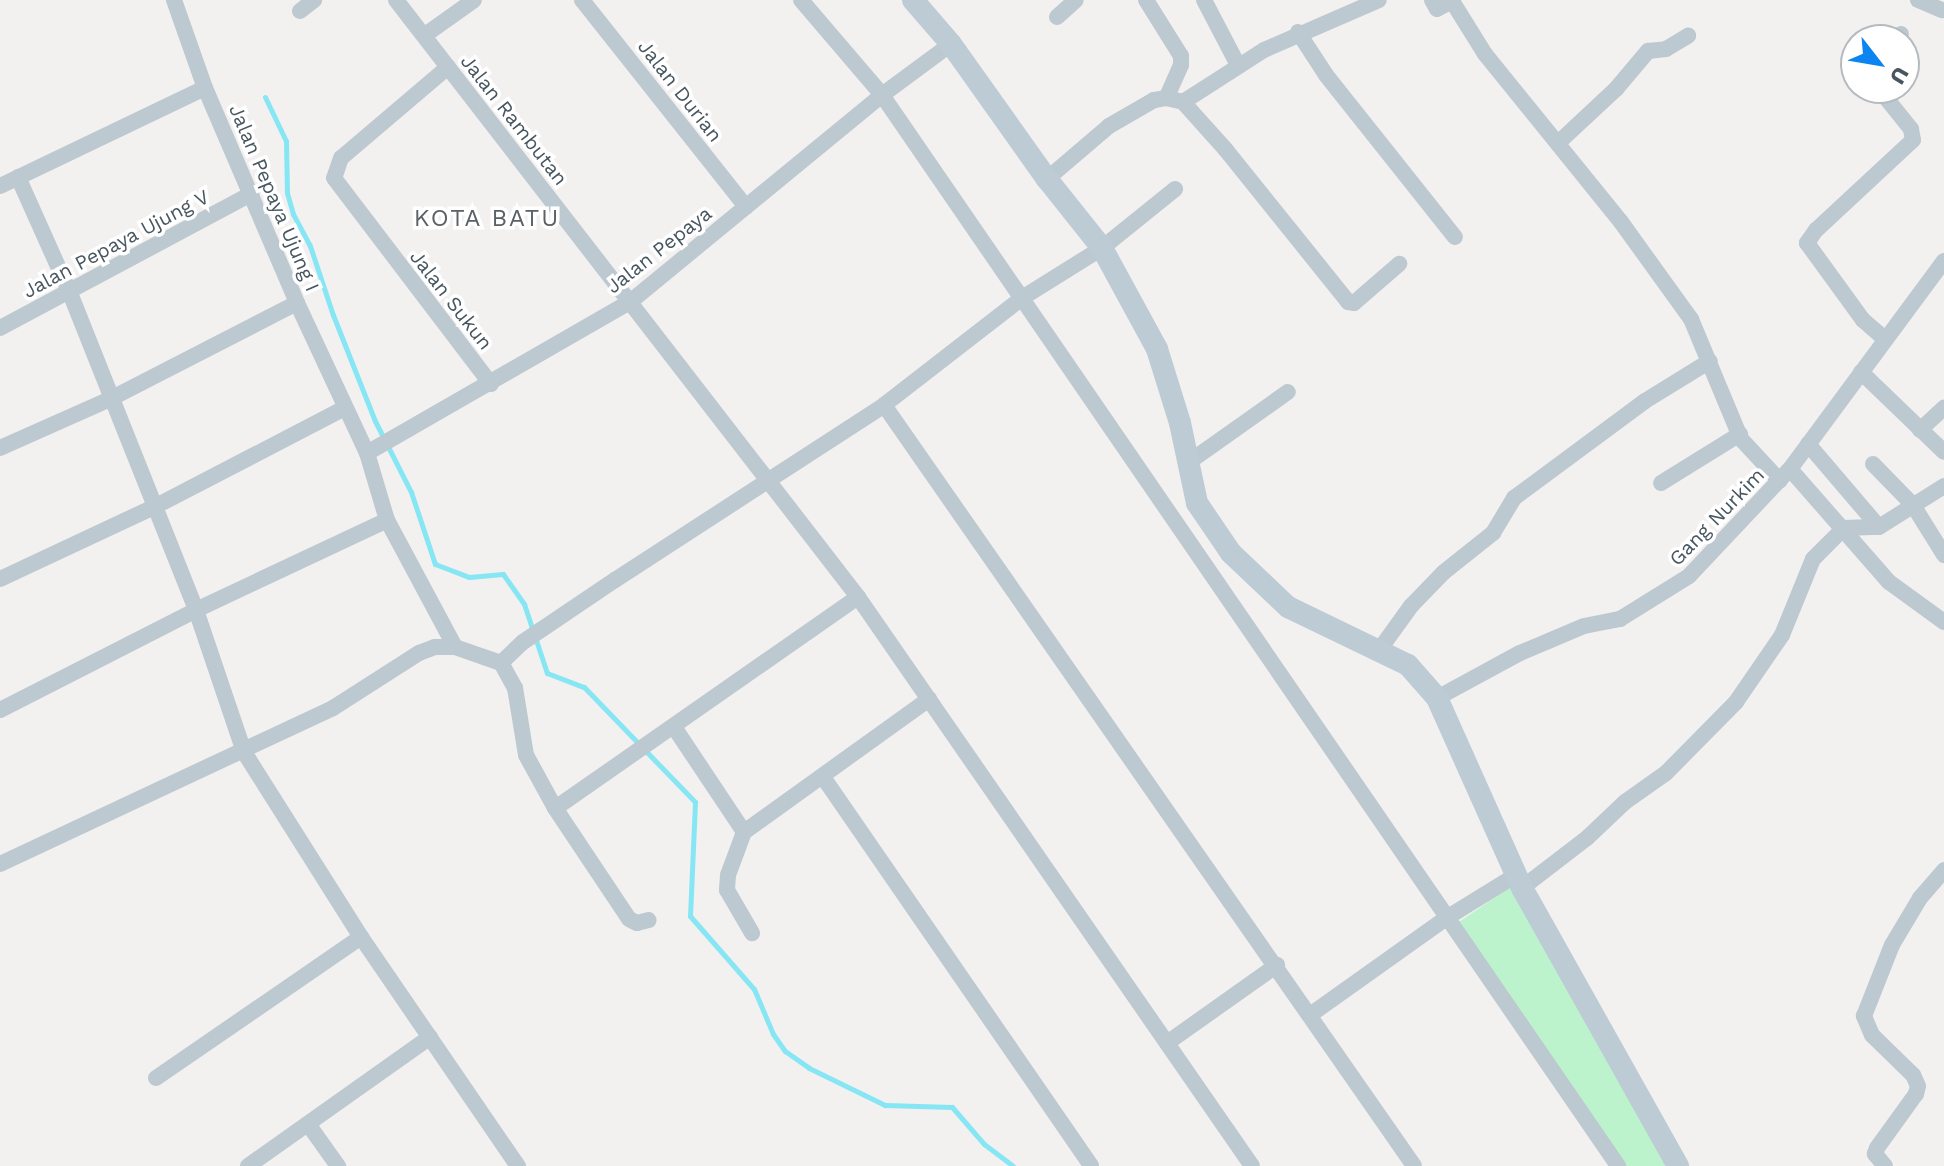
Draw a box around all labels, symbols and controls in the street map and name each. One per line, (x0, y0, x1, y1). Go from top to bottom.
north arrow (1840, 24, 1920, 104)
street label: Jalan Durian (633, 35, 727, 147)
street label: Jalan Rambutan (455, 50, 573, 190)
text: U (1885, 62, 1914, 89)
street label: Jalan Pepaya Ujung I (224, 101, 324, 295)
street label: Jalan Pepaya Ujung V (18, 184, 214, 304)
street label: Jalan Pepaya (602, 201, 716, 299)
district label: KOTA BATU (413, 205, 561, 233)
street label: Jalan Sukun (405, 245, 497, 355)
street label: Gang Nurkim (1664, 463, 1770, 571)

